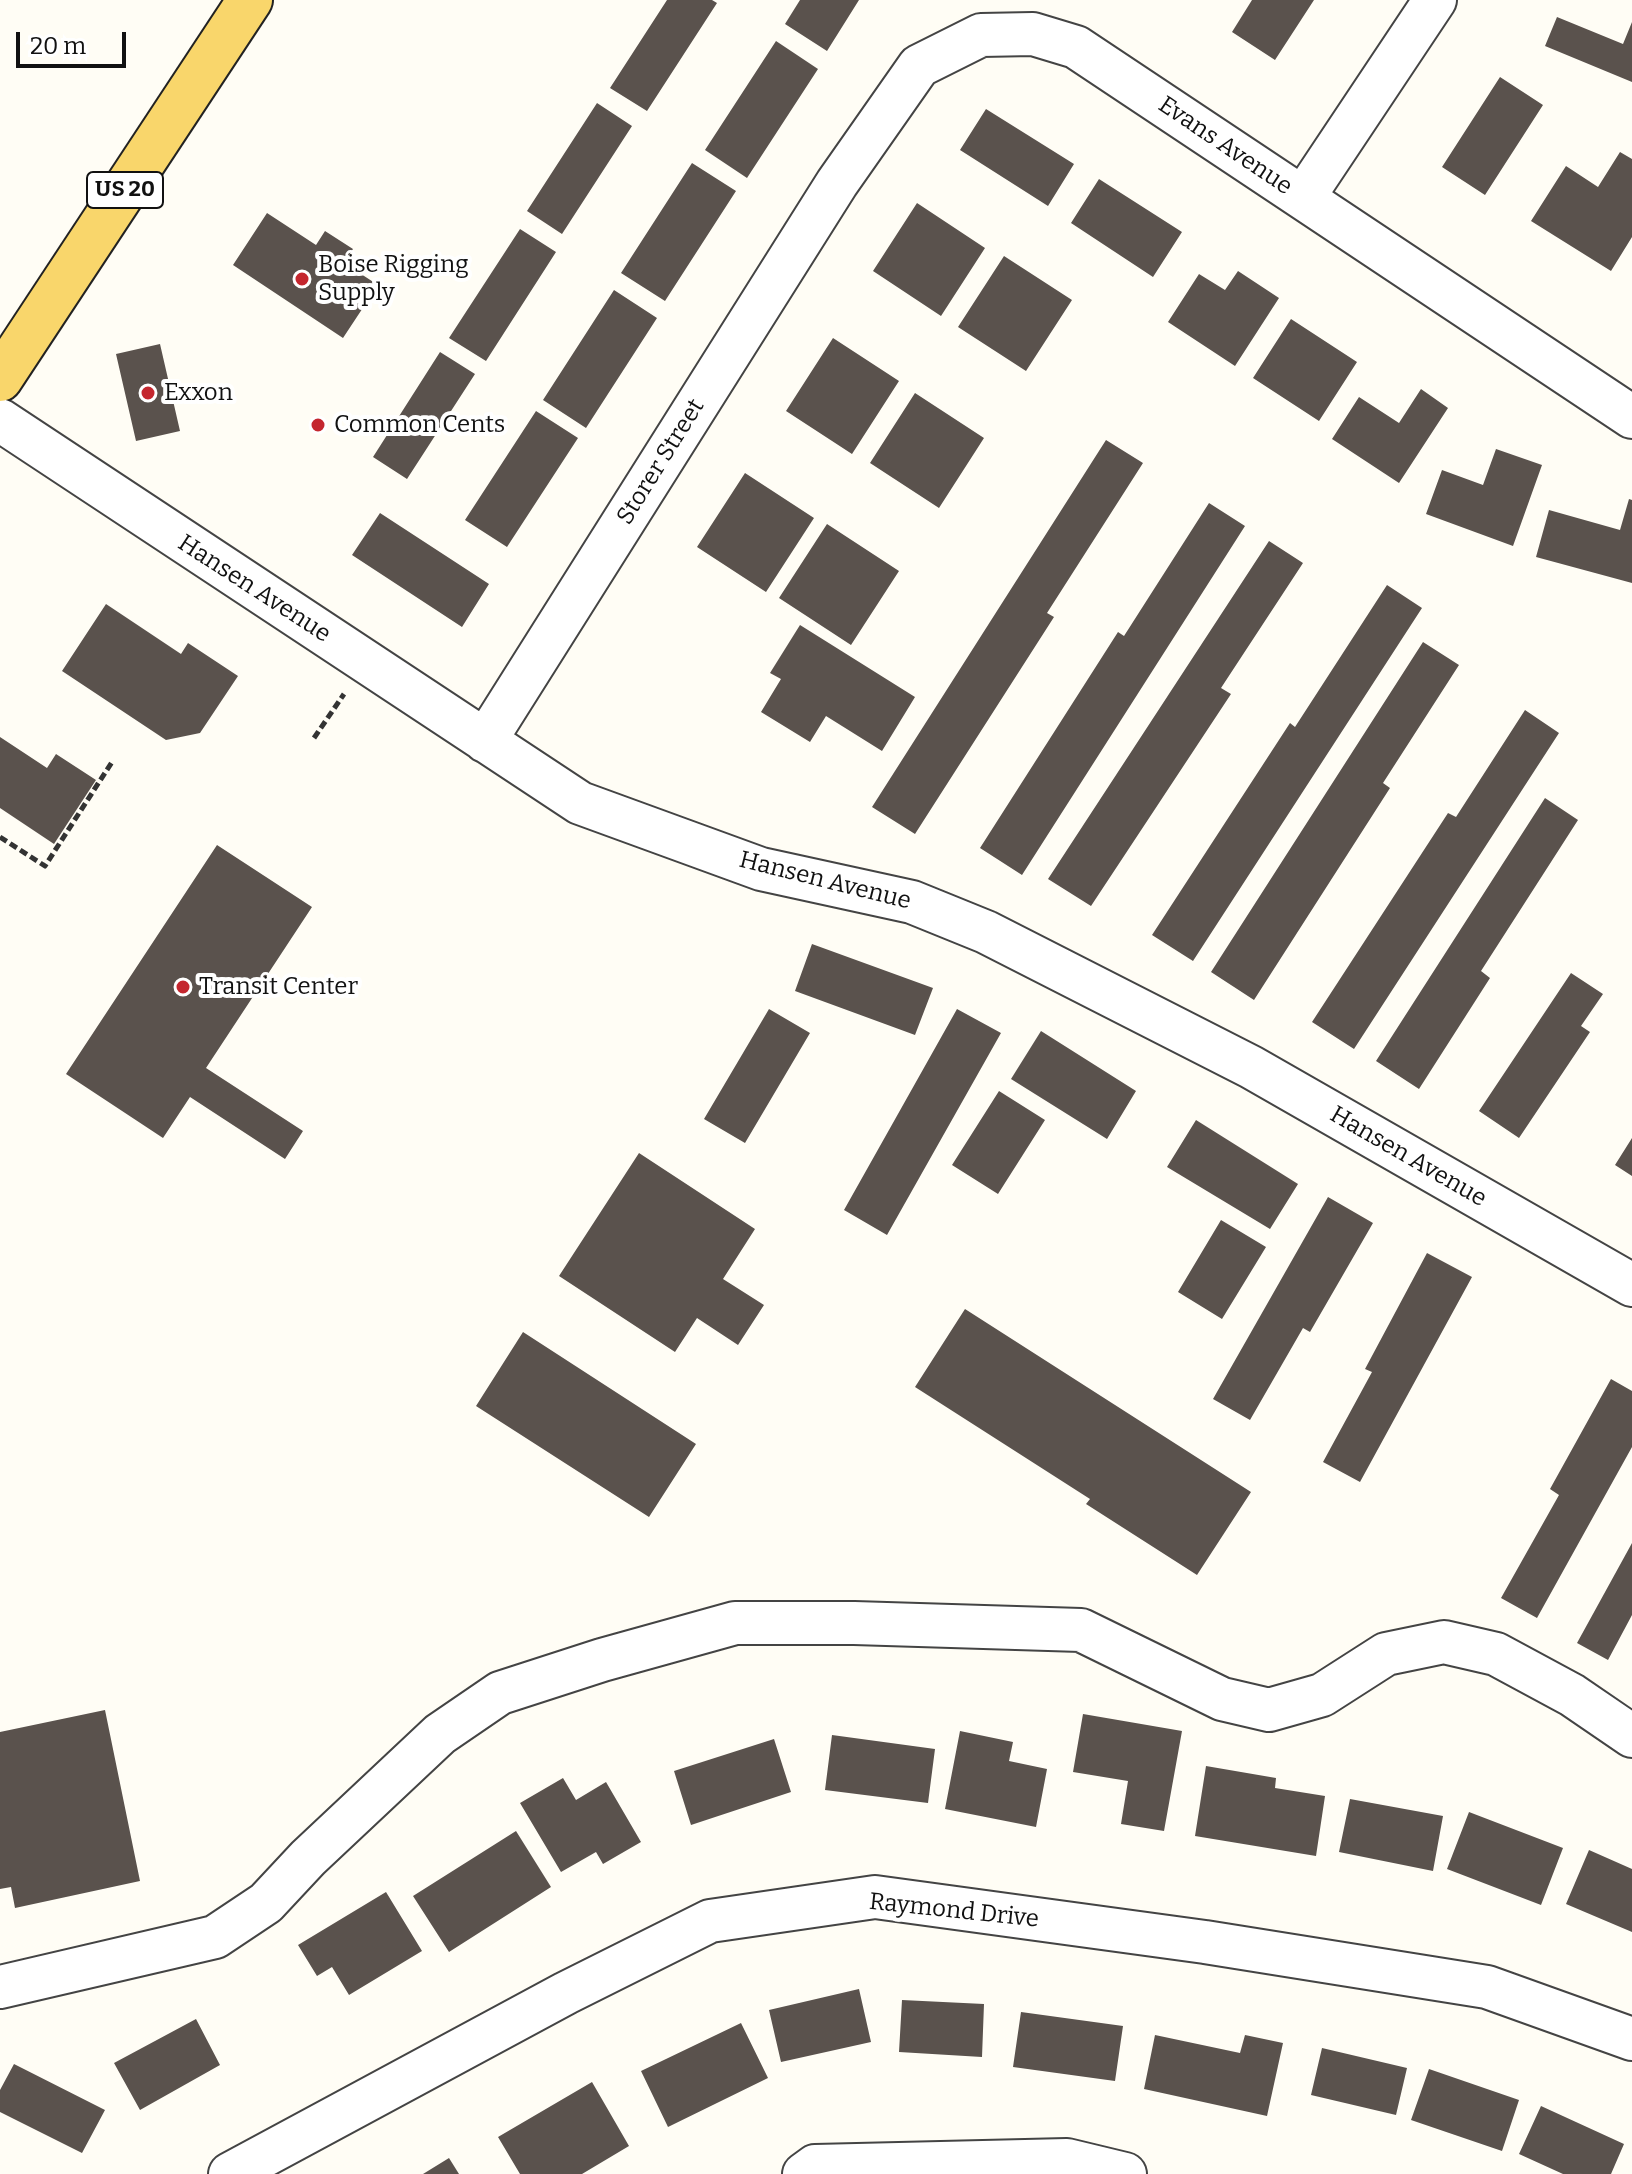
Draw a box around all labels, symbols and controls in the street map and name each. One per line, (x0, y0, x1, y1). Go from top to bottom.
scale bar (20, 16, 130, 66)
text: 20 m (30, 32, 86, 60)
street label: Evans Avenue (1153, 91, 1297, 201)
road number: US 20 (87, 172, 163, 208)
place label: Boise Rigging Supply (318, 251, 469, 307)
marker: Boise Rigging Supply (293, 270, 311, 288)
place label: Exxon (164, 379, 233, 407)
marker: Exxon (139, 384, 157, 402)
street label: Storer Street (611, 394, 711, 530)
place label: Common Cents (334, 411, 505, 439)
marker: Common Cents (309, 416, 327, 434)
street label: Hansen Avenue (172, 529, 336, 649)
street label: Hansen Avenue (736, 846, 914, 916)
place label: Transit Center (199, 973, 358, 1001)
marker: Transit Center (174, 978, 192, 996)
street label: Hansen Avenue (1325, 1101, 1491, 1213)
street label: Raymond Drive (868, 1888, 1040, 1934)

